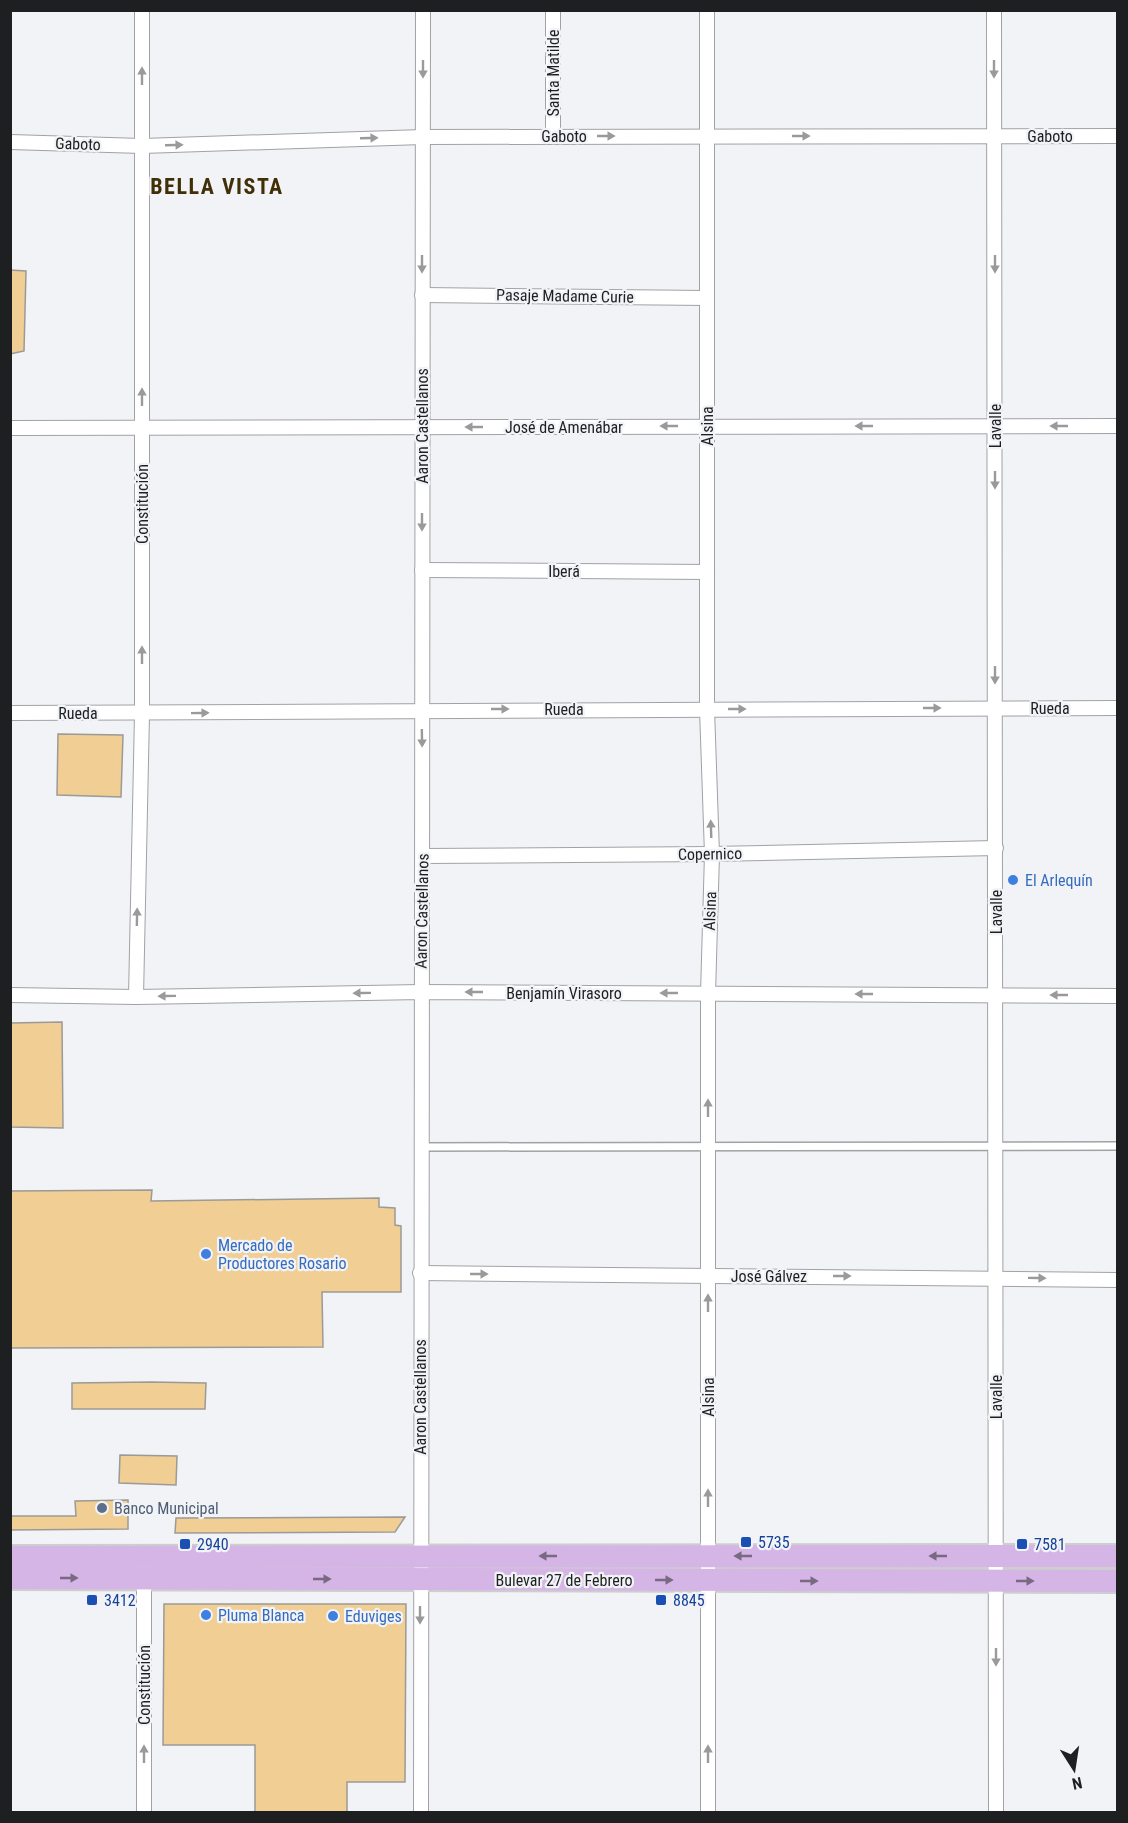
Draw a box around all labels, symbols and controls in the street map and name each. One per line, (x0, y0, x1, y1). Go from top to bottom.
street label: Santa Matilde (544, 29, 563, 117)
one-way arrow (418, 59, 428, 78)
one-way arrow (989, 59, 999, 78)
one-way arrow (137, 67, 147, 86)
street label: Gaboto (541, 127, 587, 146)
street label: Gaboto (1027, 127, 1073, 146)
one-way arrow (596, 131, 615, 141)
one-way arrow (791, 131, 810, 141)
street label: Gaboto (55, 134, 101, 154)
one-way arrow (359, 134, 378, 143)
one-way arrow (164, 140, 183, 150)
district label: BELLA VISTA (150, 174, 284, 199)
one-way arrow (417, 254, 427, 273)
one-way arrow (990, 254, 1000, 273)
street label: Pasaje Madame Curie (496, 285, 634, 307)
street label: Aaron Castellanos (413, 368, 432, 484)
one-way arrow (137, 388, 147, 407)
street label: Lavalle (986, 404, 1005, 448)
street label: Alsina (698, 406, 717, 446)
street label: José de Amenábar (505, 418, 623, 437)
one-way arrow (660, 421, 679, 431)
one-way arrow (855, 421, 874, 431)
one-way arrow (1050, 421, 1069, 431)
one-way arrow (465, 422, 484, 432)
street label: Constitución (133, 464, 152, 544)
one-way arrow (990, 470, 1000, 489)
one-way arrow (417, 512, 427, 531)
street label: Iberá (548, 562, 580, 581)
one-way arrow (137, 646, 147, 665)
one-way arrow (990, 665, 1000, 684)
street label: Rueda (1030, 699, 1070, 718)
street label: Rueda (544, 700, 584, 719)
one-way arrow (923, 703, 942, 713)
street label: Rueda (58, 704, 98, 723)
one-way arrow (491, 704, 510, 714)
one-way arrow (728, 704, 747, 714)
one-way arrow (191, 708, 210, 718)
one-way arrow (417, 728, 427, 747)
one-way arrow (707, 819, 716, 838)
street label: Copernico (678, 844, 742, 864)
street label: Aaron Castellanos (411, 853, 433, 969)
place label: El Arlequín (1025, 871, 1093, 890)
marker: El Arlequín (1006, 873, 1020, 887)
street label: Lavalle (987, 890, 1006, 934)
street label: Alsina (700, 891, 720, 931)
one-way arrow (133, 908, 142, 927)
street label: Benjamín Virasoro (506, 984, 622, 1003)
one-way arrow (353, 988, 372, 998)
one-way arrow (465, 988, 484, 997)
one-way arrow (660, 989, 679, 998)
one-way arrow (855, 989, 874, 999)
one-way arrow (1050, 990, 1069, 1000)
one-way arrow (158, 991, 177, 1001)
one-way arrow (703, 1098, 713, 1117)
place label: Mercado de Productores Rosario (218, 1236, 347, 1273)
marker: Mercado de Productores Rosario (199, 1247, 213, 1261)
street label: José Gálvez (731, 1267, 807, 1286)
one-way arrow (469, 1269, 488, 1279)
one-way arrow (832, 1271, 851, 1281)
one-way arrow (1027, 1273, 1046, 1283)
one-way arrow (703, 1293, 713, 1312)
street label: Aaron Castellanos (411, 1339, 430, 1455)
street label: Lavalle (987, 1375, 1006, 1419)
street label: Alsina (699, 1377, 718, 1417)
one-way arrow (703, 1488, 713, 1507)
place label: Banco Municipal (114, 1499, 219, 1518)
marker: Banco Municipal (95, 1501, 109, 1515)
place label: 5735 (758, 1533, 790, 1552)
place label: 2940 (197, 1535, 229, 1554)
marker: 5735 (739, 1535, 753, 1549)
place label: 7581 (1034, 1535, 1066, 1554)
marker: 2940 (178, 1537, 192, 1551)
marker: 7581 (1015, 1537, 1029, 1551)
one-way arrow (538, 1551, 557, 1561)
one-way arrow (733, 1551, 752, 1561)
one-way arrow (928, 1551, 947, 1561)
street label: Bulevar 27 de Febrero (496, 1571, 632, 1590)
one-way arrow (59, 1573, 78, 1583)
one-way arrow (312, 1574, 331, 1584)
one-way arrow (654, 1576, 673, 1585)
one-way arrow (800, 1576, 819, 1586)
one-way arrow (1016, 1576, 1035, 1586)
place label: 3412 (104, 1591, 136, 1610)
place label: 8845 (673, 1591, 705, 1610)
marker: 3412 (85, 1593, 99, 1607)
marker: 8845 (654, 1593, 668, 1607)
one-way arrow (415, 1605, 425, 1624)
place label: Pluma Blanca (218, 1606, 305, 1625)
place label: Eduviges (345, 1607, 402, 1626)
marker: Pluma Blanca (199, 1608, 213, 1622)
marker: Eduviges (326, 1609, 340, 1623)
street label: Constitución (135, 1645, 154, 1725)
one-way arrow (991, 1647, 1001, 1666)
north arrow (1044, 1739, 1104, 1799)
one-way arrow (139, 1745, 149, 1764)
one-way arrow (703, 1745, 713, 1764)
text: N (1070, 1773, 1084, 1793)

